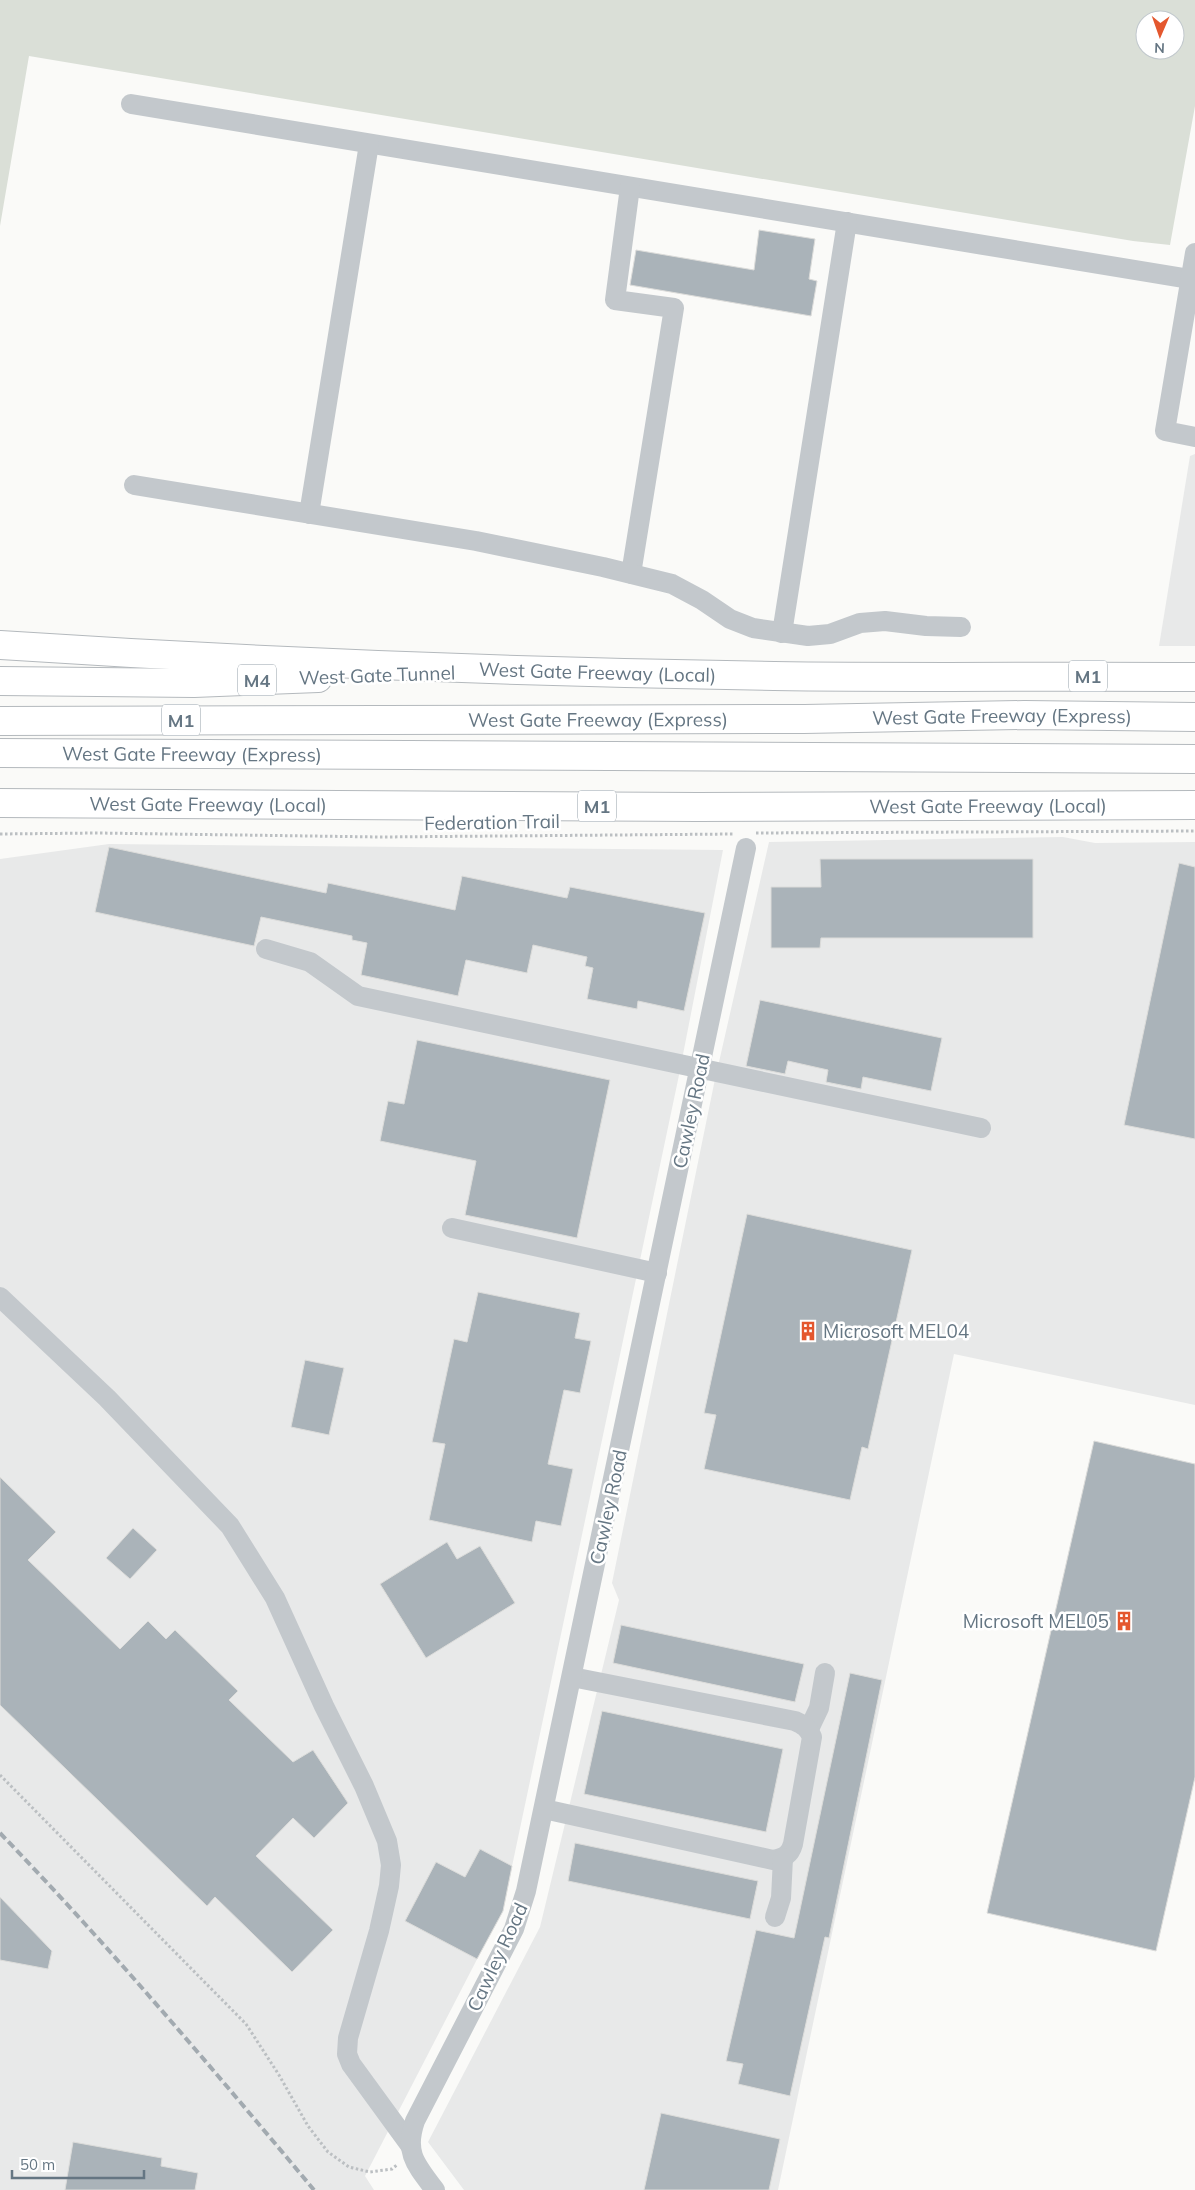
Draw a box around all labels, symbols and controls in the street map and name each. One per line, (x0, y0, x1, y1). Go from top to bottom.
north arrow (1135, 10, 1185, 60)
text: N (1154, 39, 1165, 57)
street label: West Gate Freeway (Local) (478, 657, 716, 687)
street label: West Gate Tunnel (298, 660, 456, 690)
road number: M1 (1069, 660, 1107, 691)
road number: M4 (238, 664, 276, 696)
street label: West Gate Freeway (Express) (872, 703, 1132, 730)
road number: M1 (162, 704, 200, 736)
street label: West Gate Freeway (Express) (468, 707, 728, 732)
street label: West Gate Freeway (Express) (62, 741, 322, 767)
road number: M1 (578, 790, 616, 821)
street label: West Gate Freeway (Local) (89, 792, 327, 817)
street label: West Gate Freeway (Local) (869, 793, 1107, 818)
street label: Federation Trail (424, 809, 560, 835)
street label: Cawley Road (667, 1051, 715, 1171)
place label: Microsoft MEL04 (823, 1319, 969, 1343)
building icon: Microsoft MEL04 (797, 1320, 819, 1342)
street label: Cawley Road (584, 1447, 632, 1567)
place label: Microsoft MEL05 (963, 1609, 1109, 1633)
building icon: Microsoft MEL05 (1113, 1610, 1135, 1632)
street label: Cawley Road (461, 1899, 533, 2015)
scale bar (12, 2148, 145, 2180)
text: 50 m (20, 2155, 55, 2174)

